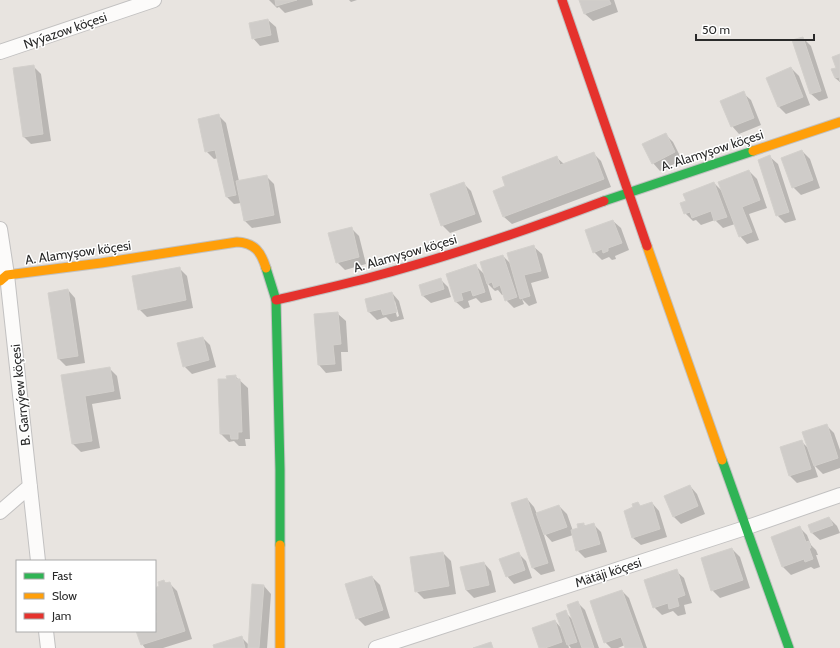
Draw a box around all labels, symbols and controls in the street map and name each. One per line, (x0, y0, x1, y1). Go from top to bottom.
street label: Nyýazow köçesi (21, 8, 109, 52)
scale bar (696, 16, 814, 42)
text: 50 m (702, 22, 730, 37)
street label: A. Alamyşow köçesi (659, 126, 765, 174)
street label: A. Alamyşow köçesi (351, 231, 459, 275)
street label: A. Alamyşow köçesi (24, 237, 132, 267)
street label: B. Garryýew köçesi (7, 343, 33, 447)
street label: Mätäji köçesi (573, 554, 644, 591)
legend (16, 560, 156, 632)
text: Fast (52, 568, 72, 583)
text: Slow (52, 588, 77, 603)
text: Jam (51, 608, 71, 623)

